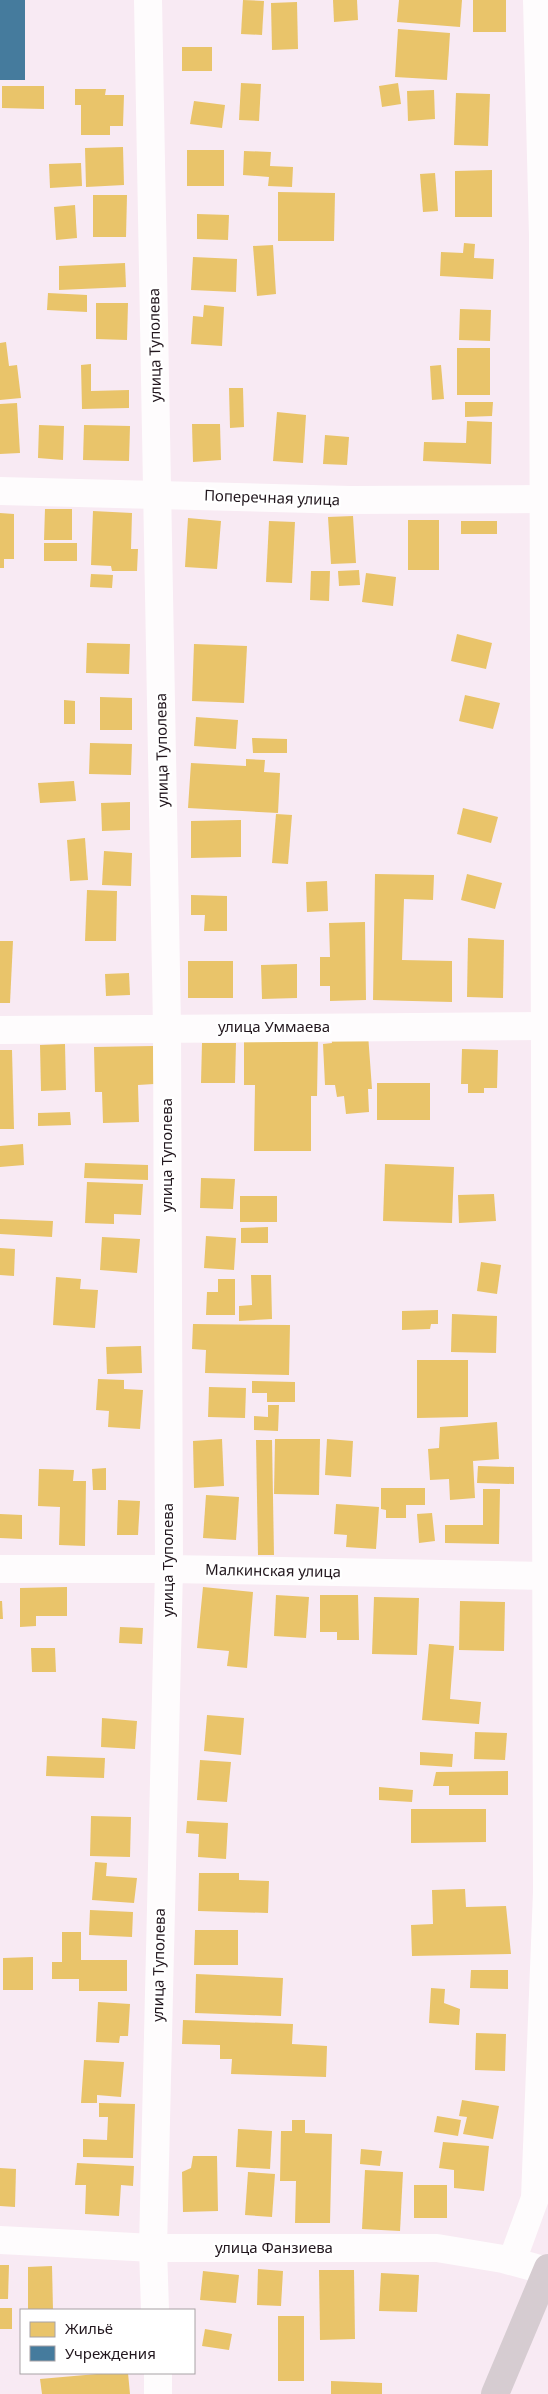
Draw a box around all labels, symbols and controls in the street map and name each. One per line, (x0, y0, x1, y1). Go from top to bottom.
street label: улица Туполева (143, 288, 165, 402)
street label: Поперечная улица (204, 485, 340, 509)
street label: улица Туполева (150, 693, 172, 807)
street label: улица Уммаева (218, 1016, 330, 1036)
street label: улица Туполева (156, 1098, 176, 1212)
street label: улица Туполева (157, 1503, 177, 1617)
street label: Малкинская улица (205, 1559, 341, 1581)
street label: улица Туполева (147, 1908, 169, 2022)
street label: улица Фанзиева (215, 2237, 333, 2257)
legend (20, 2309, 195, 2374)
text: Жильё (65, 2318, 113, 2338)
text: Учреждения (65, 2343, 156, 2363)

